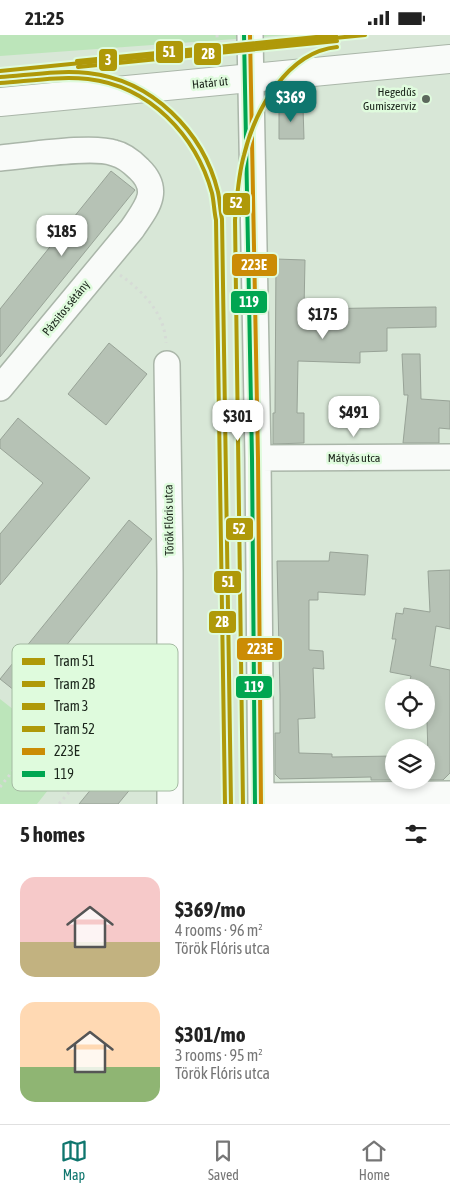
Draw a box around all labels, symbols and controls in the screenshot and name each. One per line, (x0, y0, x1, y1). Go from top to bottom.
text: 21:25 (25, 7, 64, 29)
line badge: 51 (155, 40, 184, 64)
line badge: 2B (193, 42, 222, 66)
text: 51 (162, 44, 176, 60)
text: 2B (201, 46, 215, 62)
line badge: 3 (98, 48, 118, 72)
text: 3 (105, 52, 111, 68)
street label: Határ út (191, 74, 229, 92)
pin: $369 (261, 81, 321, 123)
place label: Hegedűs Gumiszerviz (363, 85, 417, 113)
text: $369 (276, 88, 306, 106)
marker: Hegedűs Gumiszerviz (420, 93, 432, 105)
line badge: 52 (222, 192, 251, 216)
text: 52 (229, 195, 243, 211)
pin: $185 (32, 215, 92, 257)
text: $185 (47, 222, 77, 240)
line badge: 223E (231, 253, 278, 277)
text: 223E (241, 257, 267, 273)
street label: Pázsitos sétány (40, 278, 93, 338)
line badge: 119 (230, 290, 268, 314)
text: 119 (239, 294, 259, 310)
pin: $175 (293, 297, 353, 340)
text: $175 (308, 305, 338, 323)
pin: $491 (324, 395, 384, 438)
pin: $301 (208, 399, 268, 442)
text: $491 (339, 403, 369, 421)
text: $301 (223, 407, 253, 425)
street label: Mátyás utca (328, 451, 380, 465)
street label: Török Flóris utca (161, 484, 177, 556)
line badge: 52 (225, 517, 254, 541)
text: 52 (232, 521, 246, 537)
line badge: 51 (213, 570, 242, 594)
text: 51 (221, 574, 235, 590)
line badge: 2B (208, 610, 237, 634)
text: 2B (215, 614, 229, 630)
line badge: 223E (236, 637, 283, 661)
text: 223E (247, 641, 273, 657)
legend (12, 644, 178, 791)
text: Tram 51 (54, 653, 95, 669)
line badge: 119 (235, 675, 273, 699)
text: Tram 2B (54, 676, 95, 692)
text: 119 (244, 679, 264, 695)
map controls (385, 679, 435, 789)
button: locate (385, 679, 435, 729)
text: Tram 3 (54, 698, 88, 714)
text: Tram 52 (54, 721, 95, 737)
button: layers (385, 739, 435, 789)
text: 223E (54, 743, 80, 759)
text: 119 (54, 766, 74, 782)
icon: filters (402, 820, 430, 848)
text: 5 homes (20, 822, 85, 846)
icon: home (60, 897, 120, 957)
text: $369/mo (175, 897, 246, 921)
text: 4 rooms · 96 m² (175, 921, 263, 939)
text: Török Flóris utca (175, 939, 270, 957)
icon: home (60, 1022, 120, 1082)
text: $301/mo (175, 1022, 246, 1046)
text: 3 rooms · 95 m² (175, 1046, 263, 1064)
text: Török Flóris utca (175, 1064, 270, 1082)
tab: Map (60, 1137, 88, 1183)
tab: Saved (208, 1137, 239, 1183)
tab: Home (359, 1137, 390, 1183)

